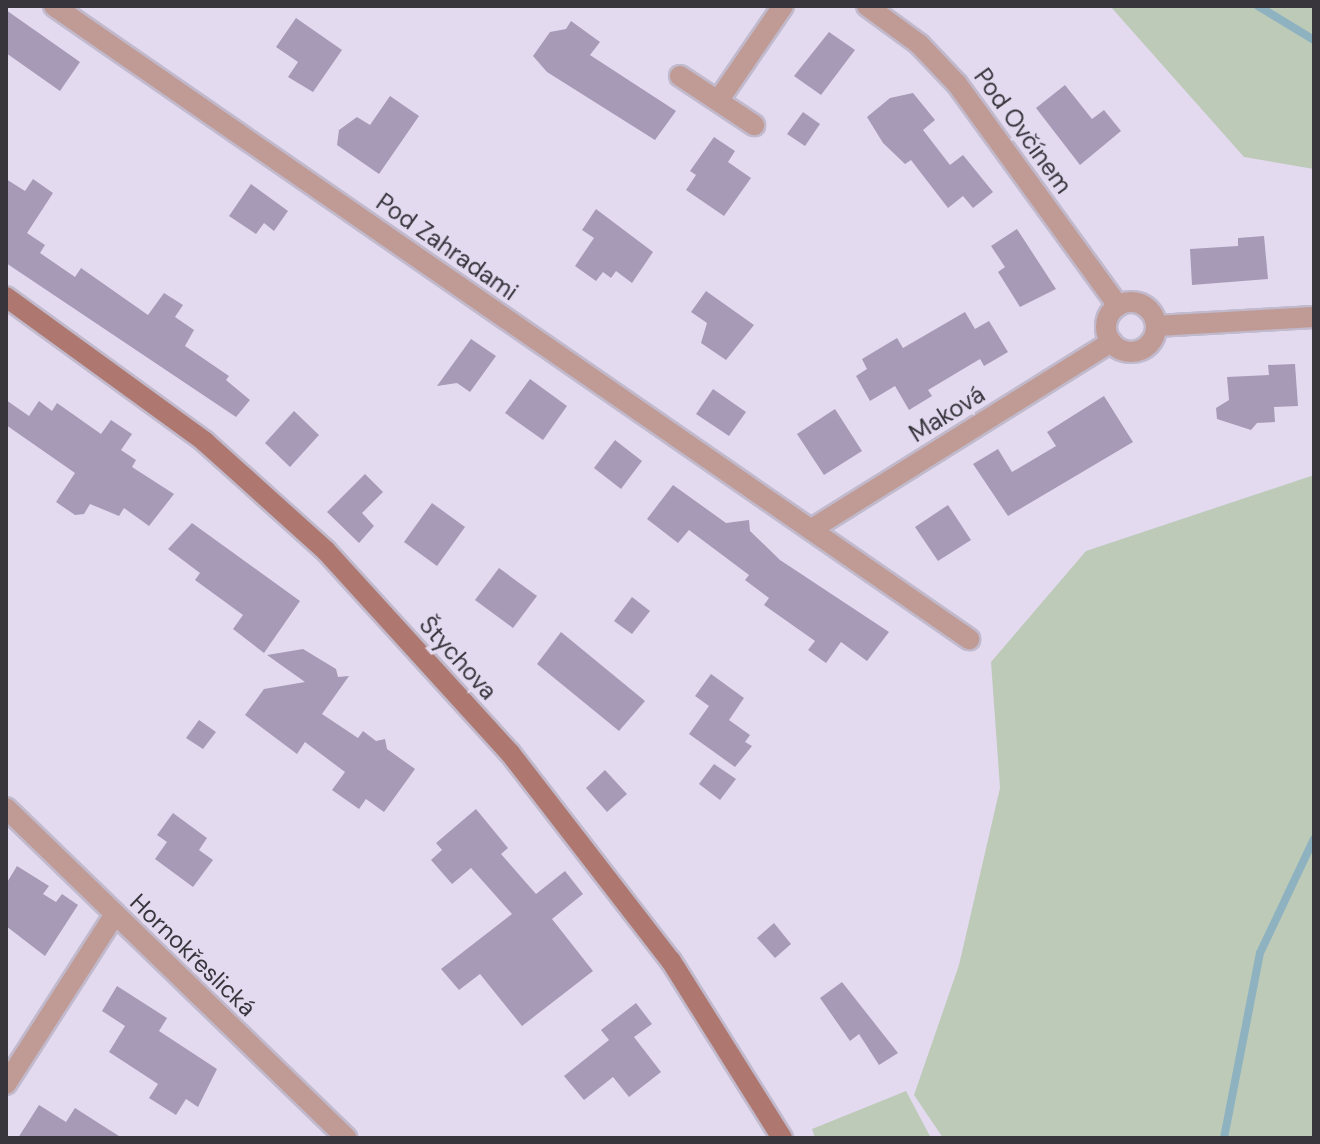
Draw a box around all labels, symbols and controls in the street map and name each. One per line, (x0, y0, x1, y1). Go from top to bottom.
street label: Pod Ovčínem (968, 63, 1078, 199)
street label: Pod Zahradami (371, 188, 523, 306)
street label: Maková (904, 380, 990, 448)
street label: Štychova (413, 611, 503, 705)
street label: Hornokřeslická (124, 888, 262, 1022)

